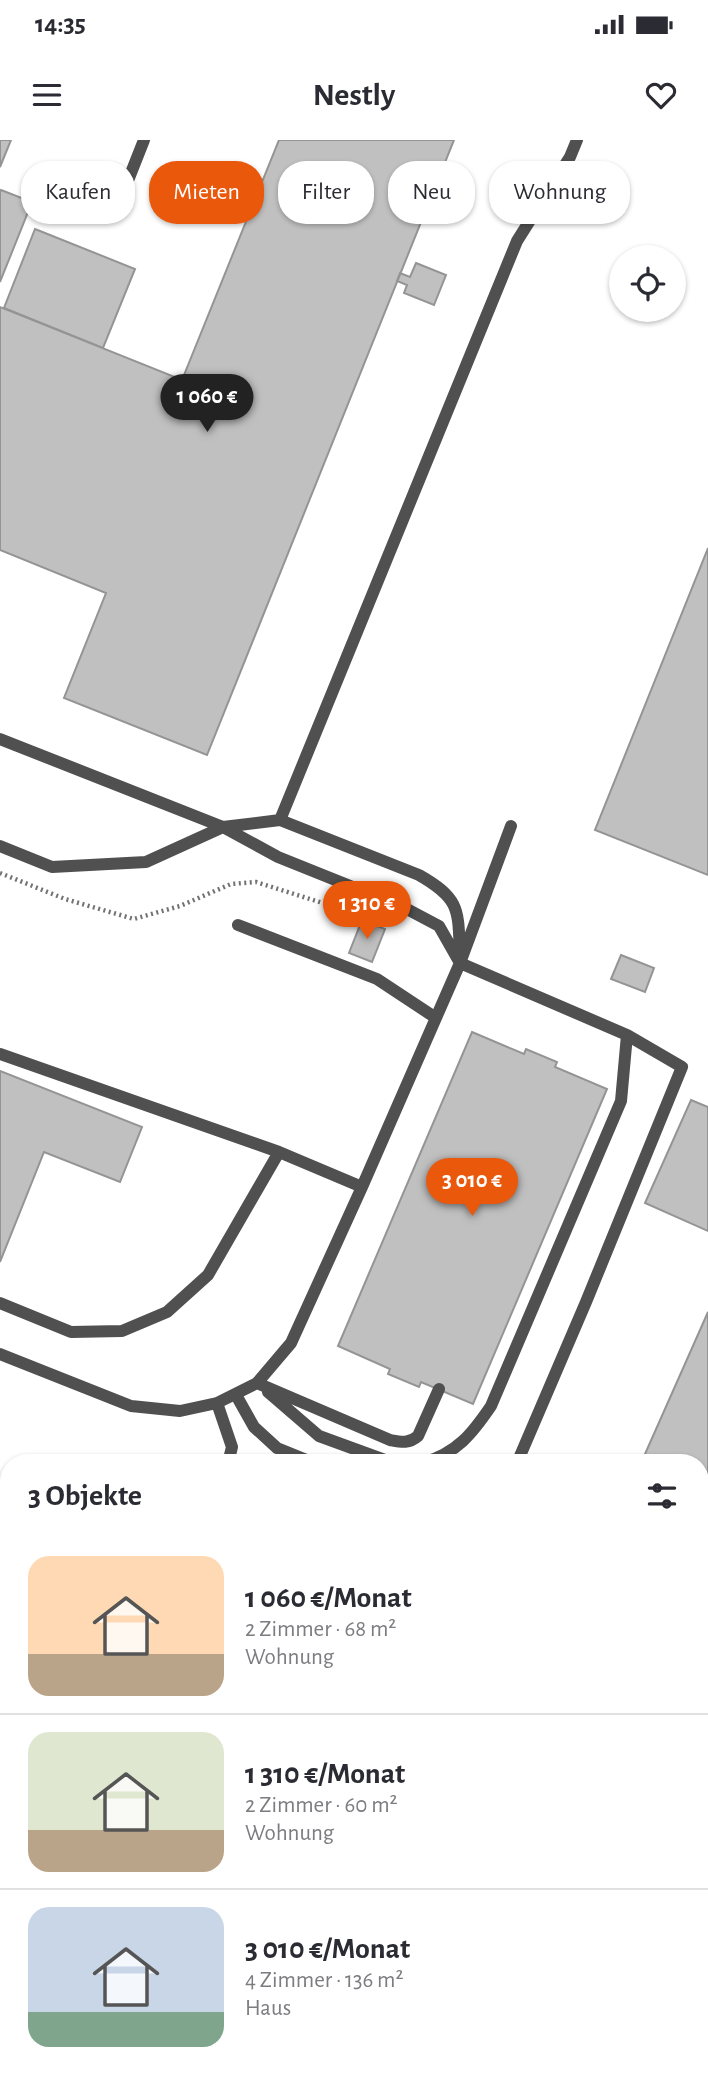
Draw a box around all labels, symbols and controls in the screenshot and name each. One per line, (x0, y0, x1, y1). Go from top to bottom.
text: 14:35 (35, 11, 86, 37)
icon: menu (28, 76, 66, 114)
icon: heart (642, 76, 680, 114)
text: Nestly (313, 79, 395, 111)
chip: Kaufen (21, 161, 135, 224)
chip: Mieten (149, 161, 264, 224)
chip: Filter (278, 161, 374, 224)
chip: Neu (388, 161, 475, 224)
chip: Wohnung (489, 161, 630, 224)
map controls (609, 245, 686, 322)
button: locate (609, 245, 686, 322)
pin: 1 060 € (142, 374, 272, 434)
text: 1 060 € (176, 385, 238, 408)
pin: 1 310 € (302, 882, 432, 941)
text: 1 310 € (339, 892, 395, 915)
pin: 3 010 € (407, 1158, 537, 1218)
text: 3 010 € (442, 1169, 502, 1192)
icon: filters (643, 1477, 681, 1515)
text: 3 Objekte (28, 1481, 142, 1511)
text: 1 060 €/Monat (245, 1583, 412, 1613)
icon: home (84, 1584, 168, 1668)
text: 2 Zimmer · 68 m² (245, 1618, 396, 1641)
text: Wohnung (245, 1646, 334, 1669)
text: 1 310 €/Monat (245, 1759, 405, 1789)
icon: home (84, 1760, 168, 1844)
text: 2 Zimmer · 60 m² (245, 1794, 398, 1817)
text: Wohnung (245, 1822, 334, 1845)
text: 3 010 €/Monat (245, 1934, 410, 1964)
icon: home (84, 1935, 168, 2019)
text: 4 Zimmer · 136 m² (245, 1969, 403, 1992)
text: Haus (245, 1997, 291, 2020)

